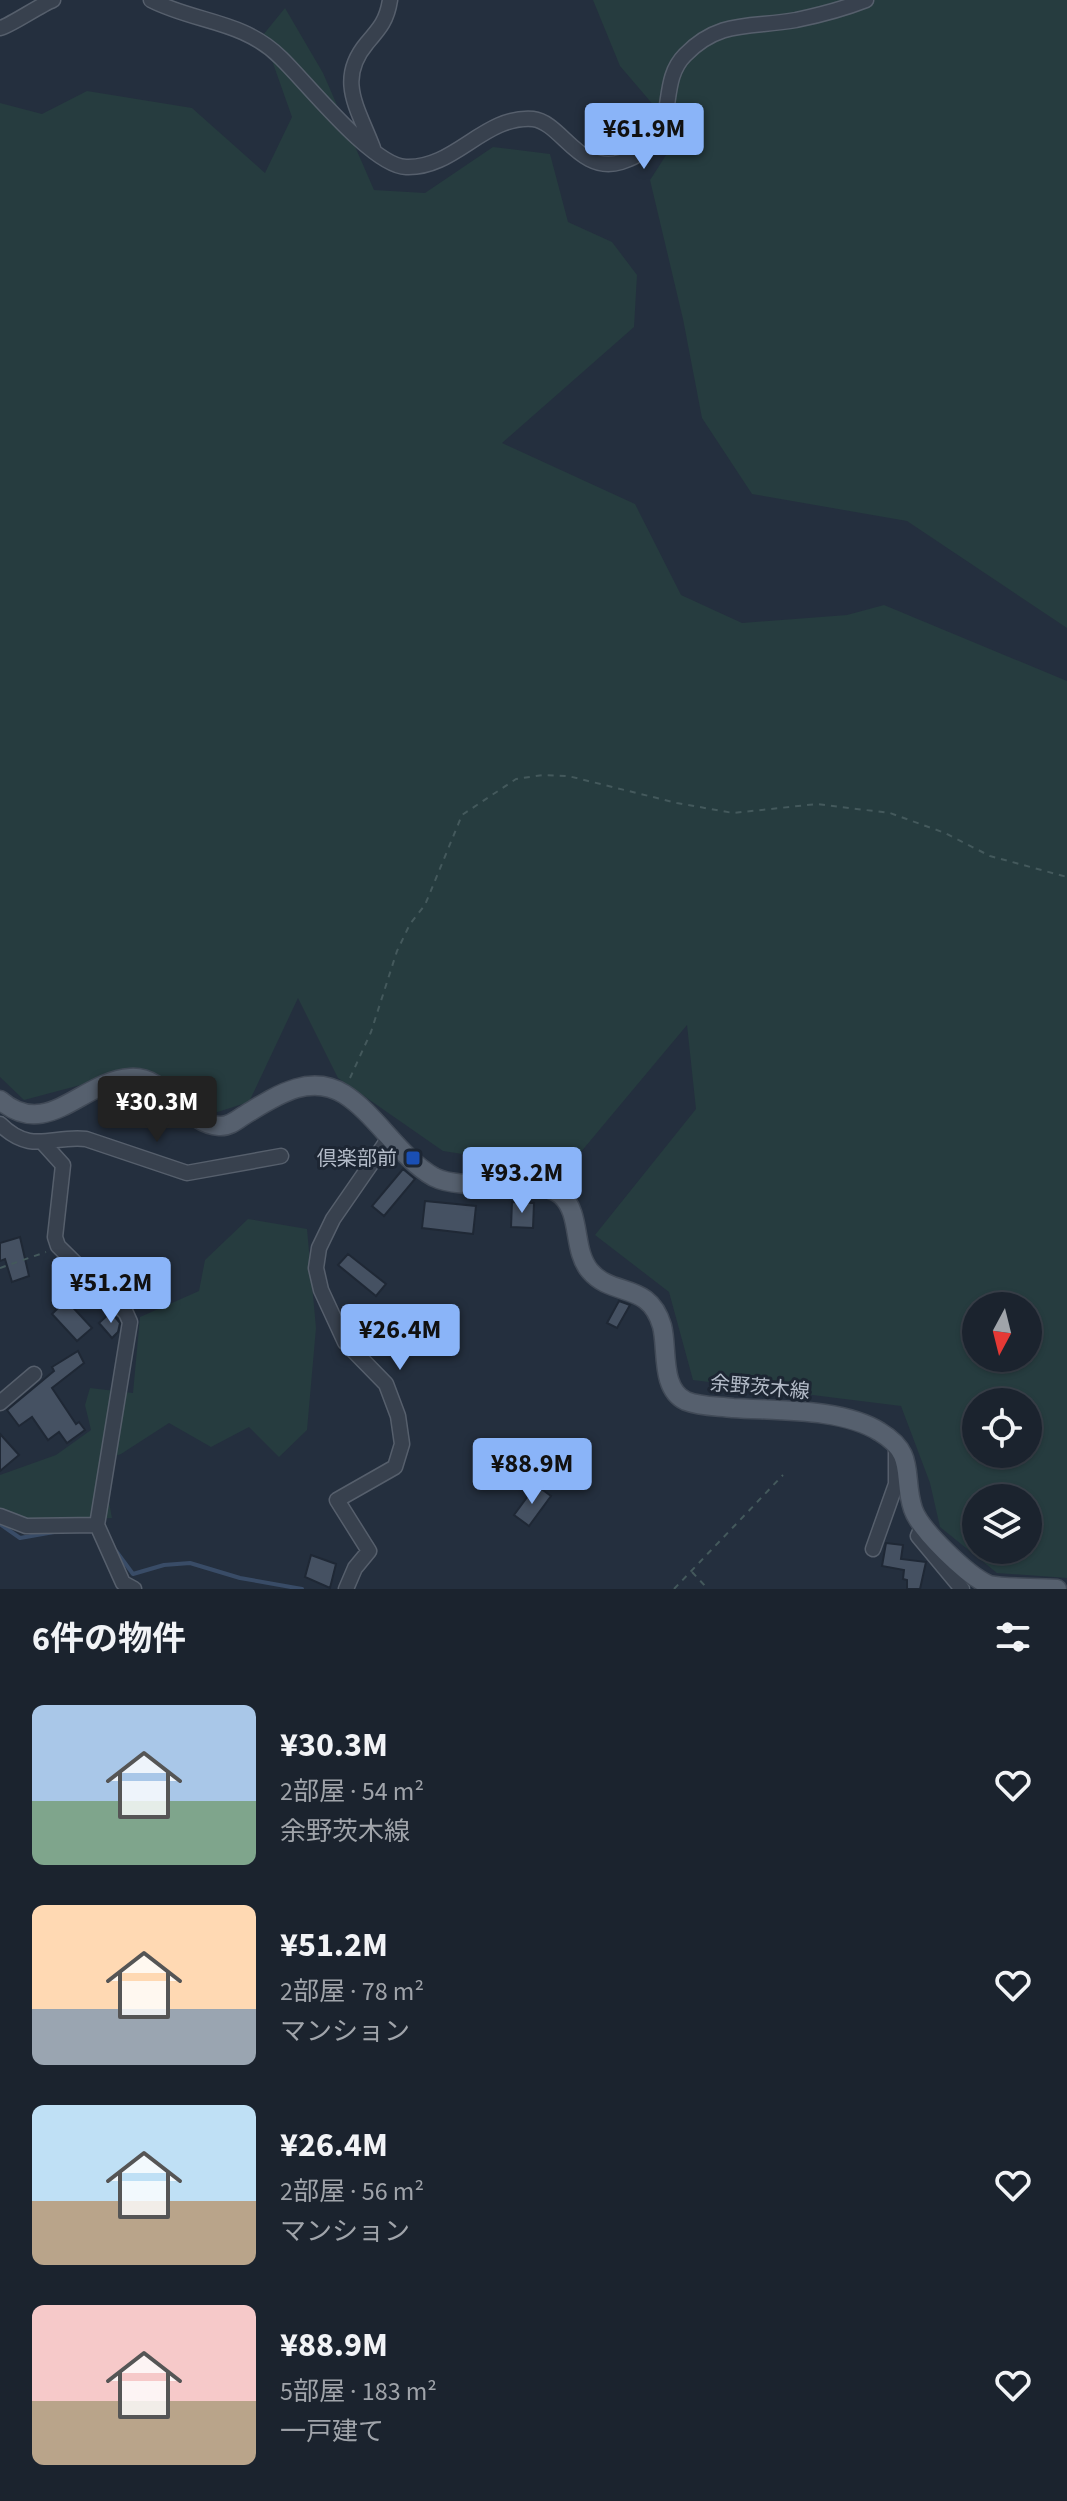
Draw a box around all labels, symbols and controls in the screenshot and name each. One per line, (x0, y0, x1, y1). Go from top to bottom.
pin: ¥61.9M (579, 103, 709, 171)
text: ¥61.9M (603, 110, 685, 147)
pin: ¥30.3M (92, 1076, 222, 1144)
text: ¥30.3M (116, 1083, 198, 1120)
place label: 倶楽部前 (317, 1145, 397, 1173)
pin: ¥93.2M (457, 1147, 587, 1215)
marker: 倶楽部前 (404, 1149, 422, 1167)
text: ¥93.2M (481, 1154, 563, 1191)
pin: ¥51.2M (46, 1257, 176, 1325)
text: ¥51.2M (70, 1264, 152, 1301)
north arrow (962, 1292, 1042, 1372)
map controls (962, 1292, 1042, 1564)
pin: ¥26.4M (335, 1304, 465, 1372)
text: ¥26.4M (359, 1311, 441, 1348)
street label: 余野茨木線 (709, 1370, 811, 1406)
button: locate (962, 1388, 1042, 1468)
pin: ¥88.9M (467, 1438, 597, 1506)
text: ¥88.9M (491, 1445, 573, 1482)
button: layers (962, 1484, 1042, 1564)
text: 6件の物件 (32, 1615, 186, 1664)
icon: filters (991, 1615, 1035, 1659)
text: ¥30.3M (280, 1721, 388, 1770)
icon: home (96, 1737, 192, 1833)
icon: heart (991, 1763, 1035, 1807)
text: 2部屋 · 54 m² (280, 1773, 424, 1810)
text: 余野茨木線 (280, 1813, 410, 1850)
text: ¥51.2M (280, 1921, 388, 1970)
icon: home (96, 1937, 192, 2033)
icon: heart (991, 1963, 1035, 2007)
text: 2部屋 · 78 m² (280, 1973, 424, 2010)
text: マンション (280, 2013, 410, 2050)
text: ¥26.4M (280, 2121, 388, 2170)
icon: home (96, 2137, 192, 2233)
icon: heart (991, 2163, 1035, 2207)
text: 2部屋 · 56 m² (280, 2173, 424, 2210)
text: マンション (280, 2213, 410, 2250)
text: ¥88.9M (280, 2321, 388, 2370)
icon: home (96, 2337, 192, 2433)
icon: heart (991, 2363, 1035, 2407)
text: 5部屋 · 183 m² (280, 2373, 437, 2410)
text: 一戸建て (280, 2413, 384, 2450)

